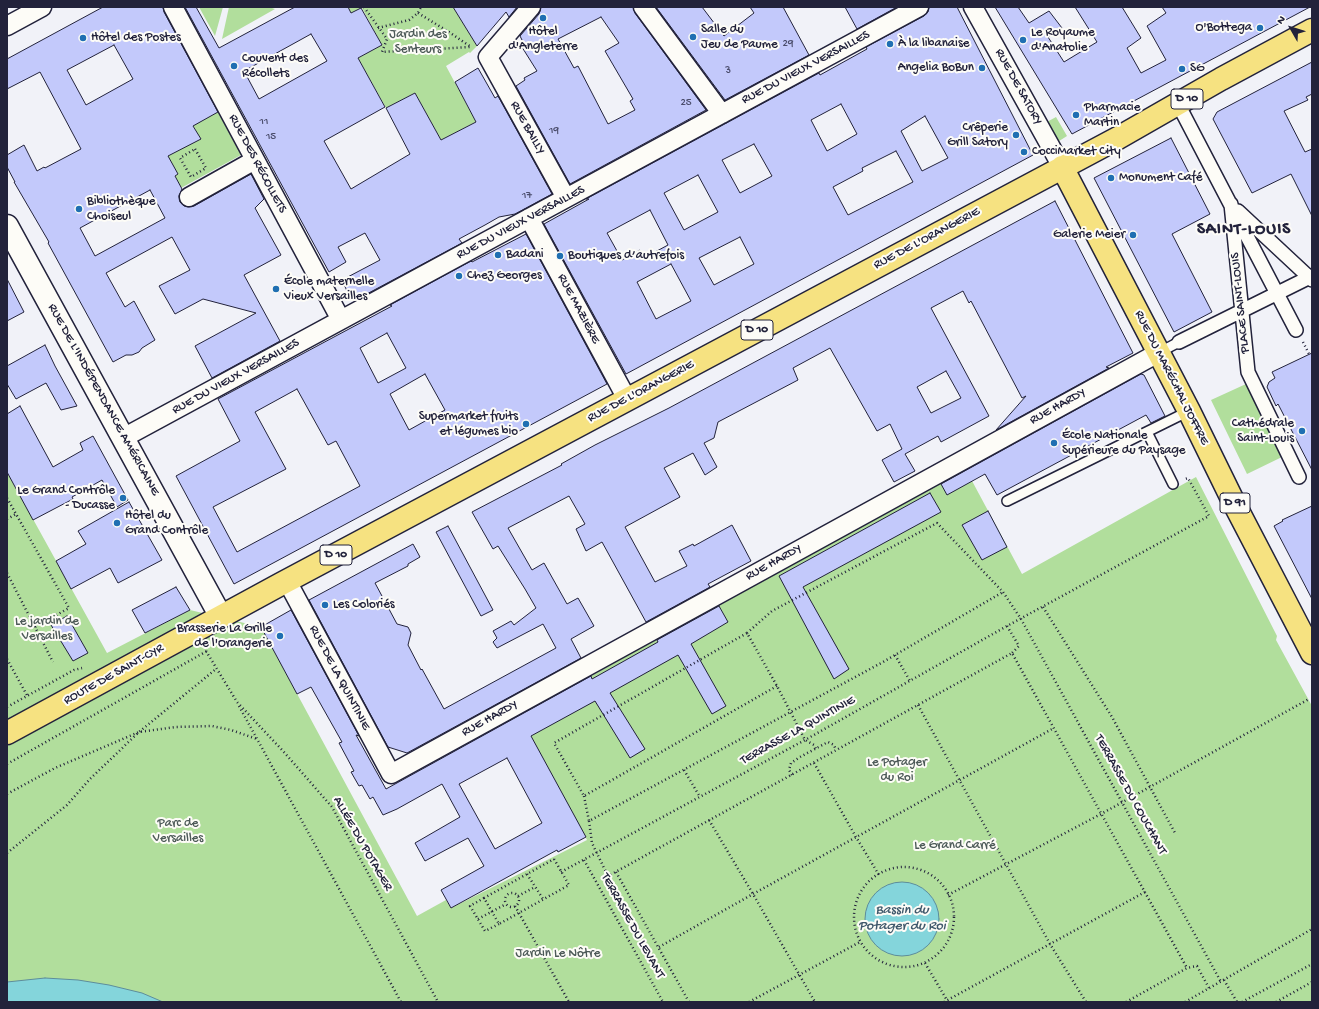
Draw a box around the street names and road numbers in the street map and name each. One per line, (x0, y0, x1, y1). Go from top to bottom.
street label: RUE DU VIEUX VERSAILLES (739, 28, 873, 108)
street label: RUE DE SATORY (991, 46, 1045, 128)
road number: D 10 (1171, 89, 1203, 109)
street label: RUE BAILLY (506, 99, 548, 157)
street label: RUE DES RÉCOLLETS (224, 112, 290, 216)
street label: RUE DU VIEUX VERSAILLES (454, 183, 588, 263)
street label: RUE DE L'ORANGERIE (871, 204, 983, 274)
street label: PLACE SAINT-LOUIS (1228, 252, 1254, 354)
street label: RUE MAZIÈRE (553, 271, 603, 347)
street label: RUE DE L'INDÉPENDANCE AMÉRICAINE (44, 301, 162, 499)
street label: RUE DU MARÉCHAL JOFFRE (1130, 308, 1212, 448)
road number: D 10 (741, 320, 773, 340)
street label: RUE DU VIEUX VERSAILLES (170, 335, 302, 419)
street label: RUE DE L'ORANGERIE (585, 357, 697, 427)
street label: RUE HARDY (1027, 385, 1089, 429)
road number: D 91 (1220, 493, 1250, 513)
street label: RUE HARDY (743, 541, 805, 585)
road number: D 10 (320, 545, 352, 565)
street label: RUE DE LA QUINTINIE (305, 623, 373, 733)
street label: ROUTE DE SAINT-CYR (61, 641, 167, 709)
street label: TERRASSE LA QUINTINIE (738, 693, 858, 769)
street label: RUE HARDY (459, 697, 521, 741)
street label: TERRASSE DU COUCHANT (1091, 732, 1169, 858)
street label: ALLÉE DU POTAGER (329, 794, 395, 894)
street label: TERRASSE DU LEVANT (597, 871, 667, 981)

